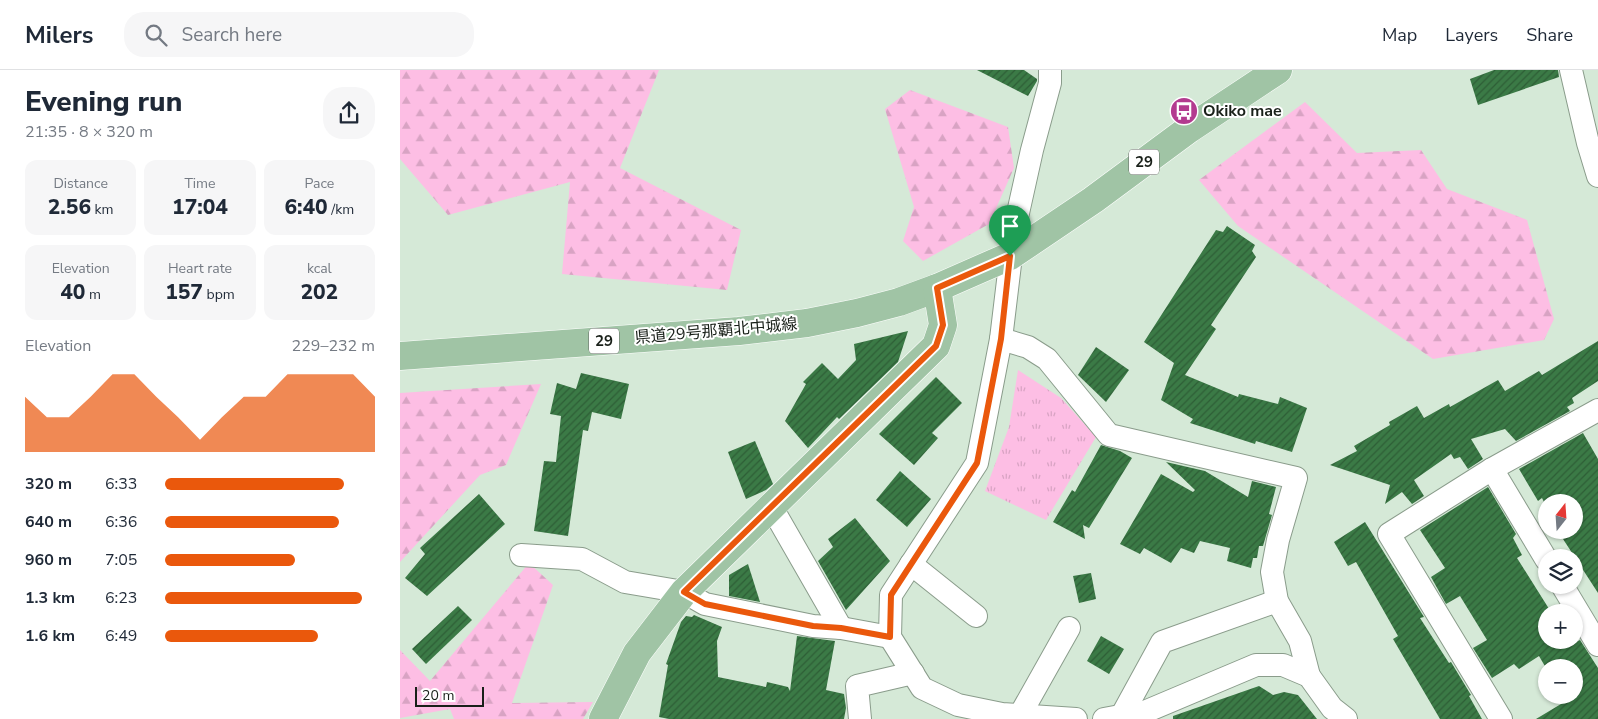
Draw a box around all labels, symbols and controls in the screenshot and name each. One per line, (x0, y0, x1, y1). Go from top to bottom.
search box (124, 12, 474, 57)
text: Milers (25, 19, 94, 51)
icon: search (142, 21, 170, 49)
text: Search here (182, 22, 282, 48)
text: Map (1382, 23, 1417, 47)
text: Layers (1445, 23, 1498, 47)
text: Share (1526, 23, 1573, 47)
text: Evening run (25, 83, 182, 121)
button: share (323, 87, 375, 139)
bus stop icon: Okiko mae (1169, 96, 1199, 126)
place label: Okiko mae (1203, 100, 1282, 122)
text: 21:35 · 8 × 320 m (25, 121, 153, 143)
road number: 29 (1129, 150, 1159, 174)
text: Distance (53, 174, 108, 193)
text: Time (184, 174, 216, 193)
text: Pace (304, 174, 334, 193)
text: 2.56 (48, 193, 91, 221)
text: 17:04 (172, 193, 228, 221)
text: 6:40 (284, 193, 328, 221)
text: km (91, 200, 114, 219)
text: /km (328, 200, 354, 219)
pin (989, 205, 1031, 256)
icon: arrive (996, 212, 1024, 240)
text: Elevation (52, 259, 110, 278)
text: Heart rate (168, 259, 232, 278)
text: kcal (307, 259, 332, 278)
text: 40 (60, 278, 85, 306)
text: 157 (165, 278, 203, 306)
text: 202 (300, 278, 338, 306)
text: m (85, 285, 101, 304)
text: bpm (203, 285, 235, 304)
street label: 県道29号那覇北中城線 (634, 313, 798, 349)
road number: 29 (589, 328, 619, 354)
text: Elevation (25, 335, 91, 357)
text: 229–232 m (292, 335, 375, 357)
text: 320 m (25, 473, 72, 495)
text: 6:33 (105, 473, 137, 495)
north arrow (1538, 494, 1582, 539)
map controls (1538, 494, 1583, 704)
text: 640 m (25, 511, 72, 533)
text: 6:36 (105, 511, 137, 533)
text: 960 m (25, 549, 72, 571)
text: 7:05 (105, 549, 137, 571)
button: layers (1538, 549, 1583, 594)
text: 1.3 km (25, 587, 75, 609)
text: 6:23 (105, 587, 137, 609)
button: + (1538, 604, 1583, 649)
text: 1.6 km (25, 625, 75, 647)
text: 6:49 (105, 625, 137, 647)
button: − (1538, 659, 1583, 704)
scale bar (415, 684, 484, 707)
text: 20 m (422, 686, 454, 705)

